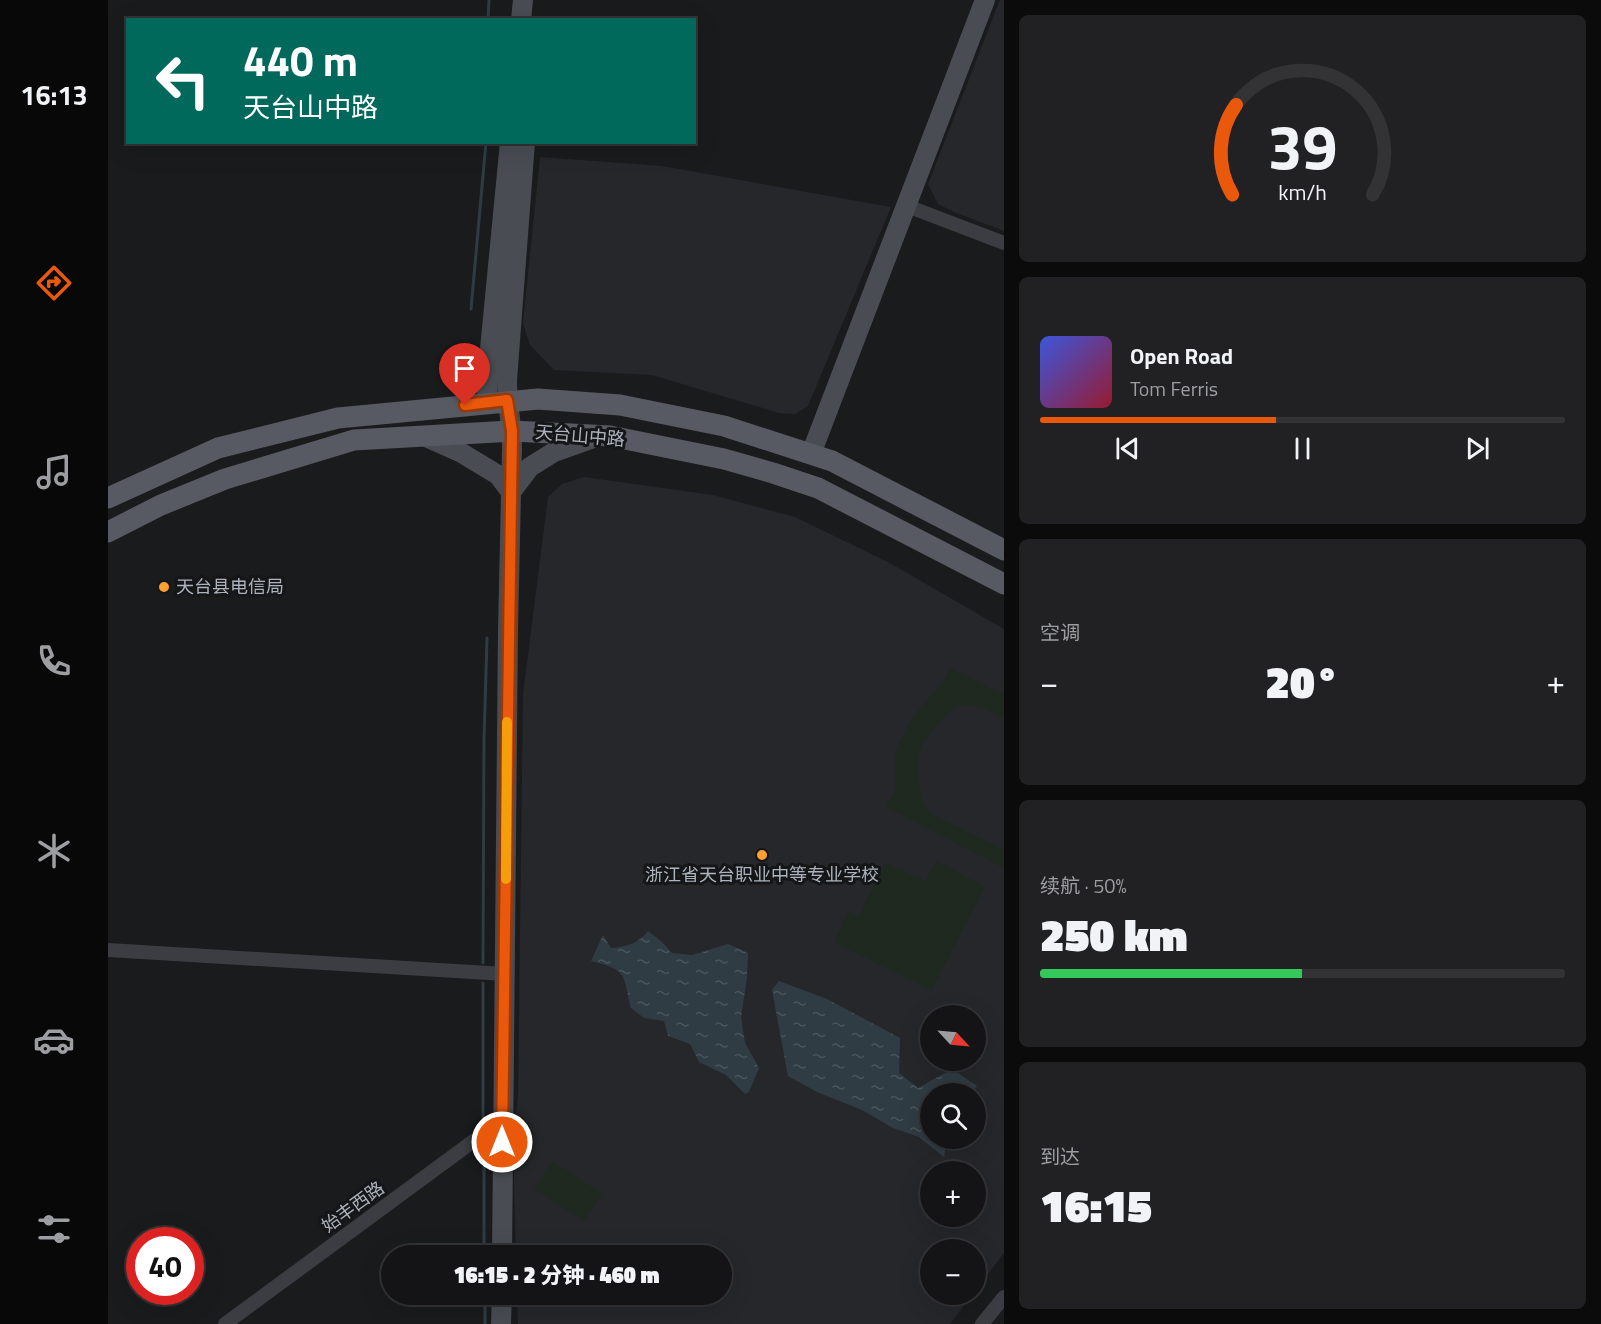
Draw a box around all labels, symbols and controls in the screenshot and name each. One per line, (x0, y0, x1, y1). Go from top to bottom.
text: 440 m (243, 28, 358, 92)
icon: left (144, 42, 222, 120)
text: 16:13 (20, 74, 88, 115)
text: 天台山中路 (243, 86, 378, 127)
text: 39 (1268, 99, 1337, 194)
text: km/h (1278, 177, 1327, 209)
icon: directions (33, 262, 75, 304)
text: Open Road (1130, 339, 1233, 373)
pin (439, 343, 490, 405)
icon: arrive (448, 352, 481, 385)
text: Tom Ferris (1130, 373, 1218, 404)
street label: 天台山中路 (534, 418, 626, 453)
icon: previous (1111, 432, 1144, 465)
icon: pause (1286, 432, 1319, 465)
icon: next (1461, 432, 1494, 465)
icon: music (33, 451, 75, 493)
place label: 天台县电信局 (176, 573, 284, 600)
marker: 天台县电信局 (157, 580, 171, 594)
text: 空调 (1040, 617, 1080, 648)
icon: phone (33, 640, 75, 682)
text: 20° (1265, 647, 1340, 715)
text: − (1040, 657, 1058, 707)
text: + (1547, 657, 1565, 707)
icon: climate (33, 830, 75, 872)
marker: 浙江省天台职业中等专业学校 (755, 848, 769, 862)
place label: 浙江省天台职业中等专业学校 (645, 861, 879, 888)
text: 续航 · 50% (1040, 870, 1127, 901)
text: 250 km (1040, 900, 1188, 968)
north arrow (920, 1005, 986, 1071)
map controls (920, 1005, 986, 1305)
icon: car (33, 1019, 75, 1061)
button: search (920, 1083, 986, 1149)
position arrow (470, 1110, 534, 1174)
text: 到达 (1040, 1141, 1080, 1172)
button: + (920, 1161, 986, 1227)
text: 16:15 (1040, 1171, 1152, 1239)
street label: 始丰西路 (316, 1175, 390, 1239)
icon: filters (33, 1208, 75, 1250)
speed limit sign: 40 (126, 1227, 204, 1305)
button: − (920, 1239, 986, 1305)
text: 16:15 · 2 分钟 · 460 m (453, 1258, 660, 1292)

